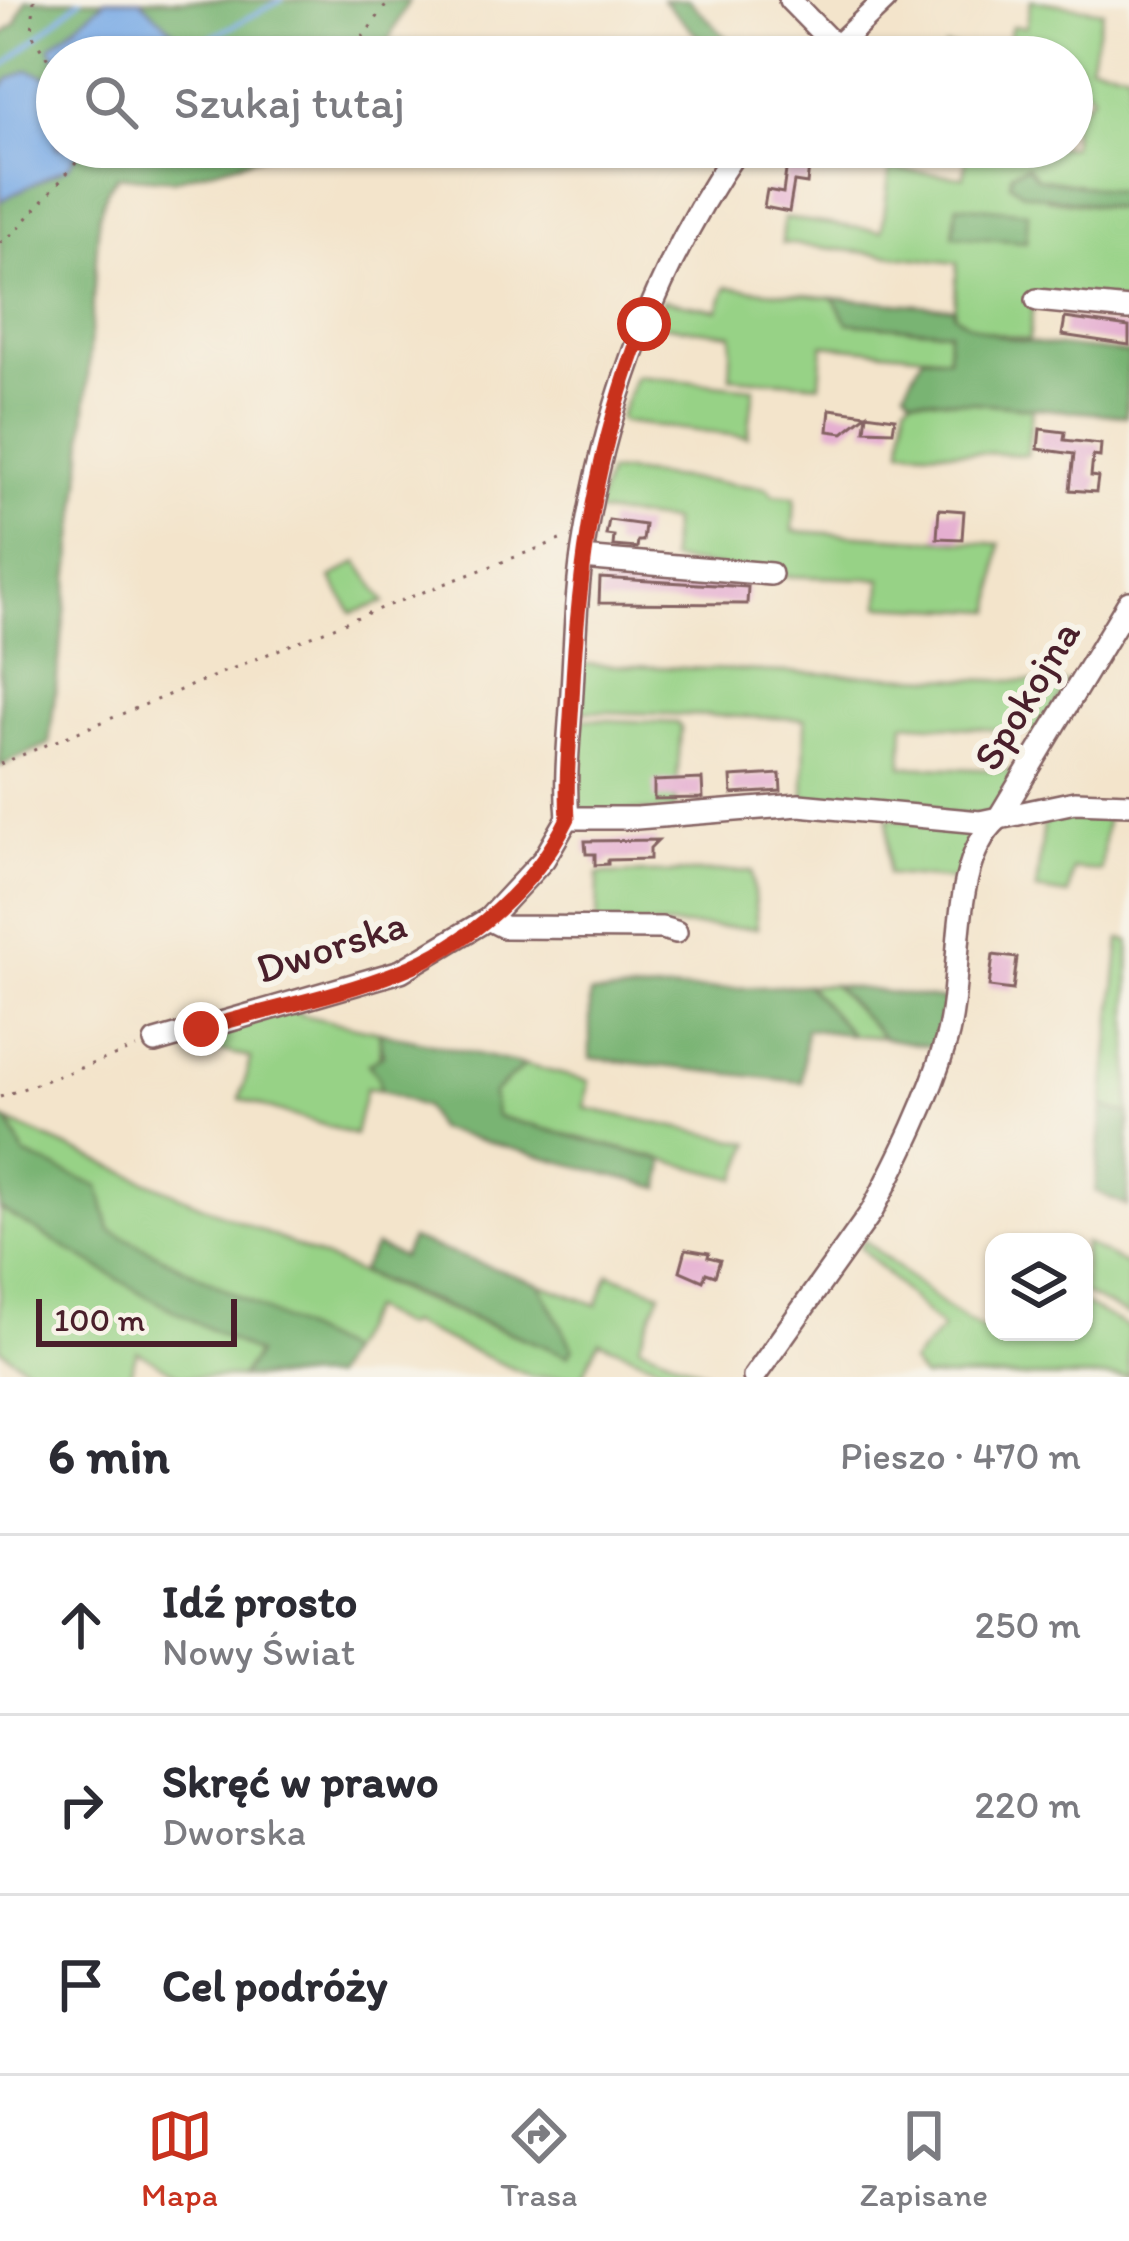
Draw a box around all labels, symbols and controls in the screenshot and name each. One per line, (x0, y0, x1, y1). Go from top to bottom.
search box (36, 36, 1093, 168)
icon: search (78, 69, 144, 135)
text: Szukaj tutaj (174, 75, 405, 129)
route start (617, 297, 671, 351)
street label: Spokojna (961, 611, 1091, 779)
street label: Dworska (249, 898, 413, 994)
route end (174, 1002, 228, 1056)
map controls (985, 1233, 1093, 1341)
button: layers (985, 1233, 1093, 1341)
scale bar (36, 1293, 237, 1346)
text: 100 m (54, 1300, 145, 1339)
text: 6 min (48, 1425, 170, 1486)
text: Pieszo · 470 m (840, 1432, 1081, 1479)
text: Idź prosto (162, 1574, 357, 1628)
icon: ahead (48, 1592, 114, 1658)
text: 250 m (974, 1601, 1081, 1648)
text: Nowy Świat (162, 1628, 355, 1675)
text: Skręć w prawo (162, 1754, 439, 1808)
icon: right (48, 1772, 114, 1838)
text: 220 m (974, 1781, 1081, 1828)
text: Dworska (162, 1808, 306, 1855)
icon: arrive (48, 1952, 114, 2018)
text: Cel podróży (162, 1958, 387, 2012)
tab: Mapa (141, 2103, 218, 2214)
tab: Trasa (500, 2103, 578, 2214)
tab: Zapisane (860, 2103, 988, 2214)

